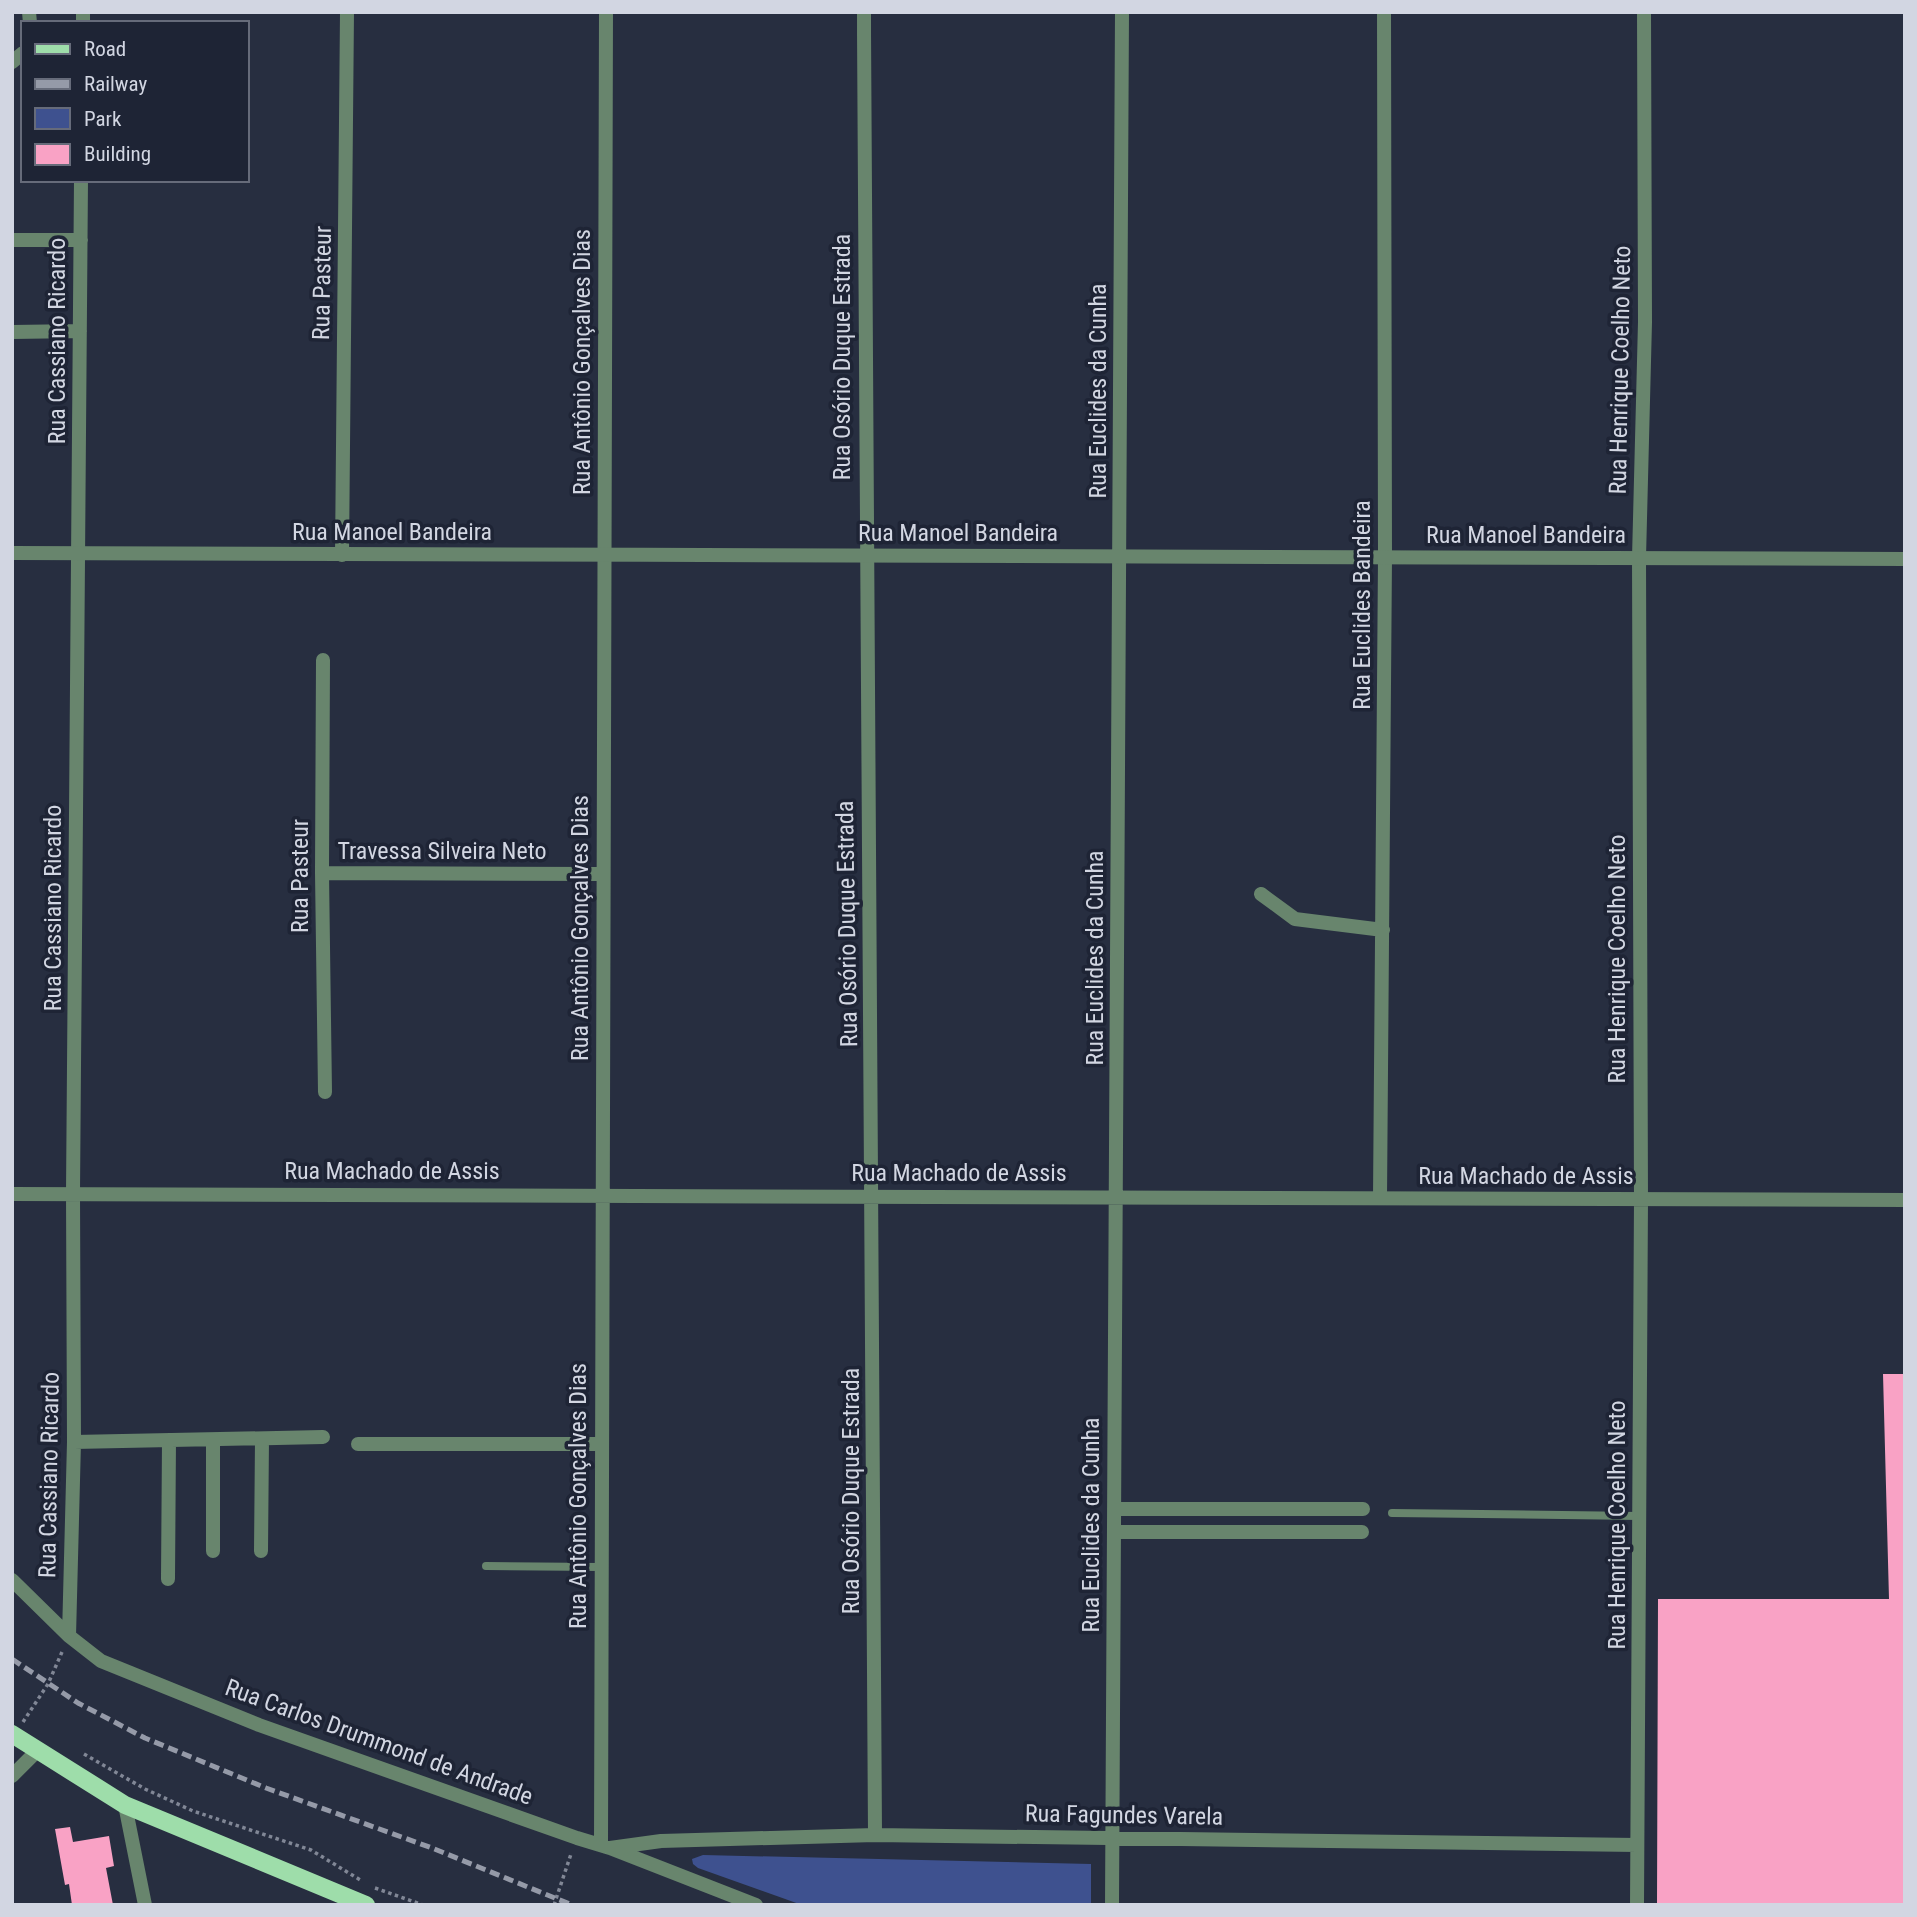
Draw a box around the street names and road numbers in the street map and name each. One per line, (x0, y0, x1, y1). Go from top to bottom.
street label: Rua Pasteur (307, 226, 337, 340)
street label: Rua Antônio Gonçalves Dias (568, 229, 596, 495)
street label: Rua Osório Duque Estrada (828, 234, 856, 480)
street label: Rua Cassiano Ricardo (43, 238, 71, 444)
street label: Rua Henrique Coelho Neto (1604, 245, 1636, 495)
street label: Rua Euclides da Cunha (1084, 283, 1112, 499)
street label: Rua Euclides Bandeira (1348, 500, 1376, 710)
street label: Rua Manoel Bandeira (292, 518, 492, 546)
street label: Rua Manoel Bandeira (858, 519, 1058, 547)
street label: Rua Manoel Bandeira (1426, 521, 1626, 549)
street label: Rua Antônio Gonçalves Dias (566, 795, 594, 1061)
street label: Rua Osório Duque Estrada (831, 801, 863, 1047)
street label: Rua Cassiano Ricardo (39, 805, 67, 1011)
street label: Rua Pasteur (286, 819, 314, 933)
street label: Rua Henrique Coelho Neto (1603, 835, 1631, 1083)
street label: Travessa Silveira Neto (337, 837, 547, 865)
street label: Rua Euclides da Cunha (1081, 850, 1109, 1066)
street label: Rua Machado de Assis (284, 1157, 500, 1185)
street label: Rua Machado de Assis (851, 1159, 1067, 1187)
street label: Rua Machado de Assis (1418, 1162, 1634, 1190)
street label: Rua Antônio Gonçalves Dias (564, 1363, 592, 1629)
street label: Rua Osório Duque Estrada (837, 1368, 865, 1614)
street label: Rua Cassiano Ricardo (33, 1372, 65, 1578)
street label: Rua Henrique Coelho Neto (1603, 1401, 1631, 1649)
street label: Rua Euclides da Cunha (1077, 1417, 1105, 1633)
street label: Rua Carlos Drummond de Andrade (221, 1673, 537, 1811)
street label: Rua Fagundes Varela (1025, 1799, 1223, 1831)

